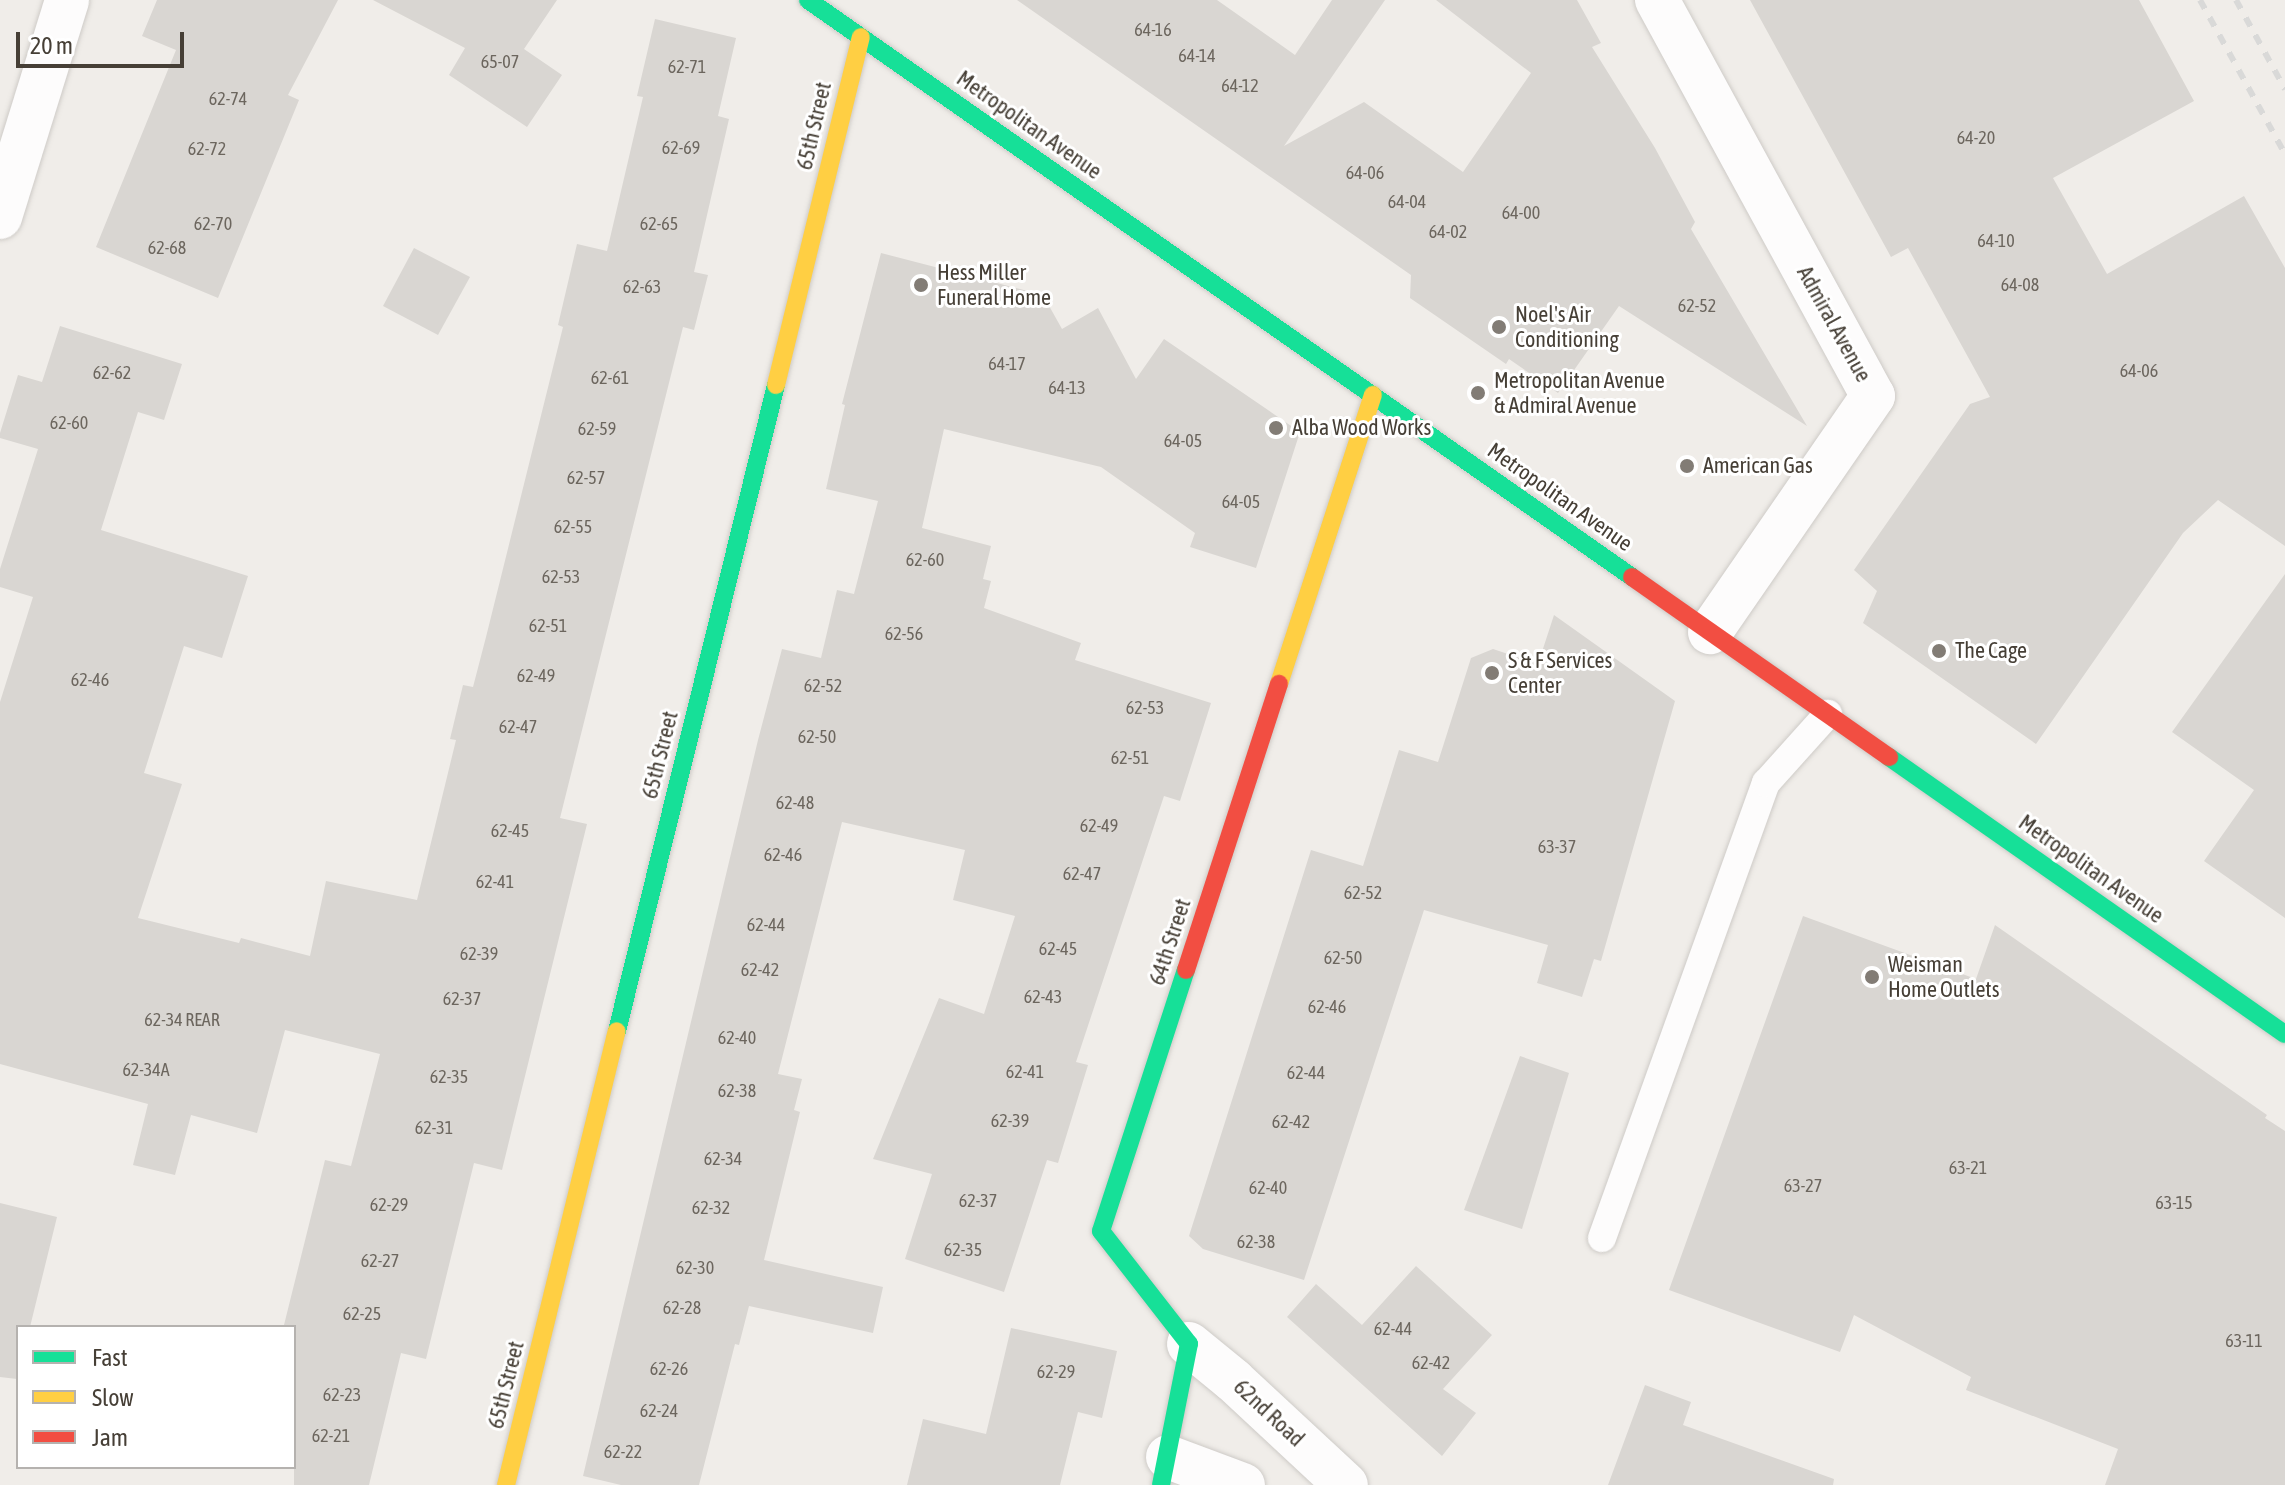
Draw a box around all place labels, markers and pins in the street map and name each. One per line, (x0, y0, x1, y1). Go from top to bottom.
place label: Hess Miller Funeral Home (937, 259, 1051, 310)
marker: Hess Miller Funeral Home (912, 276, 930, 294)
place label: Noel's Air Conditioning (1515, 301, 1619, 352)
marker: Noel's Air Conditioning (1490, 318, 1508, 336)
place label: Metropolitan Avenue & Admiral Avenue (1494, 367, 1665, 418)
marker: Metropolitan Avenue & Admiral Avenue (1469, 384, 1487, 402)
place label: Alba Wood Works (1292, 415, 1431, 441)
marker: Alba Wood Works (1267, 419, 1285, 437)
place label: American Gas (1703, 453, 1813, 479)
marker: American Gas (1678, 457, 1696, 475)
place label: The Cage (1955, 638, 2027, 664)
marker: The Cage (1930, 642, 1948, 660)
place label: S & F Services Center (1508, 647, 1612, 698)
marker: S & F Services Center (1483, 664, 1501, 682)
place label: Weisman Home Outlets (1888, 951, 1999, 1002)
marker: Weisman Home Outlets (1863, 968, 1881, 986)

